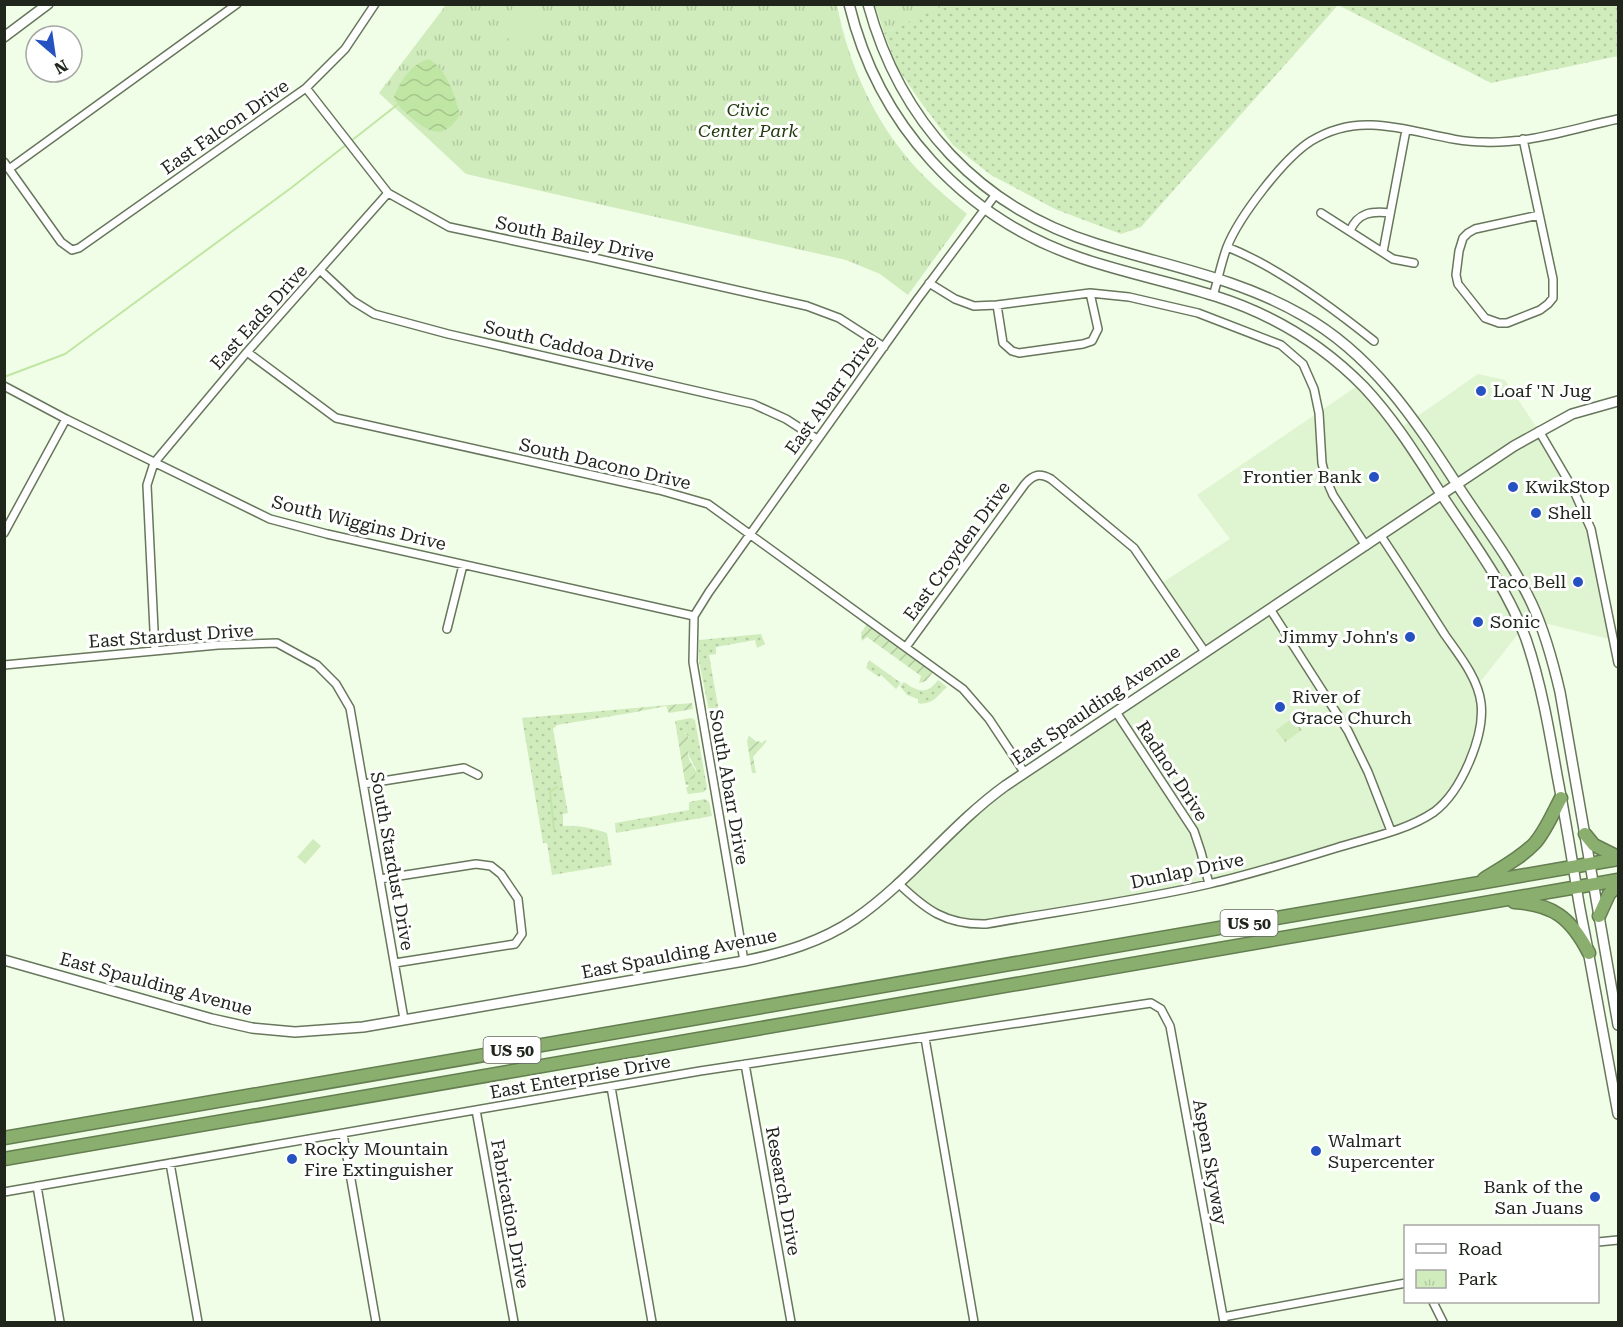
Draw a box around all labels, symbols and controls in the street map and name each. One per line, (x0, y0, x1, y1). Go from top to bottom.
north arrow (24, 24, 84, 84)
text: N (51, 55, 71, 78)
street label: East Falcon Drive (157, 75, 293, 178)
park label: Civic Center Park (698, 99, 798, 141)
street label: South Bailey Drive (494, 211, 656, 266)
street label: East Eads Drive (206, 260, 311, 373)
street label: South Caddoa Drive (482, 316, 657, 375)
street label: East Abarr Drive (780, 331, 881, 458)
place label: Loaf 'N Jug (1493, 380, 1592, 401)
marker: Loaf 'N Jug (1474, 384, 1488, 398)
street label: South Dacono Drive (517, 434, 693, 494)
place label: Frontier Bank (1243, 466, 1362, 487)
marker: Frontier Bank (1367, 470, 1381, 484)
place label: KwikStop (1525, 476, 1610, 497)
street label: East Croyden Drive (899, 477, 1014, 624)
marker: KwikStop (1506, 480, 1520, 494)
street label: South Wiggins Drive (270, 491, 448, 554)
place label: Shell (1548, 502, 1592, 523)
marker: Shell (1529, 506, 1543, 520)
place label: Taco Bell (1487, 571, 1566, 592)
marker: Taco Bell (1571, 575, 1585, 589)
place label: Sonic (1490, 611, 1540, 632)
marker: Sonic (1471, 615, 1485, 629)
street label: East Stardust Drive (88, 619, 254, 652)
place label: Jimmy John's (1279, 626, 1398, 647)
marker: Jimmy John's (1403, 630, 1417, 644)
street label: East Spaulding Avenue (1007, 640, 1184, 769)
place label: River of Grace Church (1292, 686, 1412, 728)
marker: River of Grace Church (1273, 700, 1287, 714)
street label: South Abarr Drive (706, 708, 753, 866)
street label: Radnor Drive (1132, 717, 1213, 825)
street label: South Stardust Drive (366, 770, 419, 952)
street label: Dunlap Drive (1128, 848, 1245, 893)
road number: US 50 (1220, 910, 1278, 936)
street label: East Spaulding Avenue (579, 924, 779, 983)
street label: East Spaulding Avenue (57, 948, 255, 1019)
road number: US 50 (484, 1037, 540, 1063)
street label: East Enterprise Drive (488, 1050, 672, 1103)
street label: Aspen Skyway (1189, 1097, 1232, 1227)
street label: Research Drive (762, 1125, 805, 1257)
place label: Walmart Supercenter (1328, 1130, 1435, 1172)
place label: Rocky Mountain Fire Extinguisher (304, 1138, 453, 1180)
street label: Fabrication Drive (487, 1138, 534, 1290)
marker: Walmart Supercenter (1309, 1144, 1323, 1158)
marker: Rocky Mountain Fire Extinguisher (285, 1152, 299, 1166)
place label: Bank of the San Juans (1483, 1176, 1583, 1218)
marker: Bank of the San Juans (1588, 1190, 1602, 1204)
legend (1404, 1225, 1599, 1303)
text: Road (1458, 1238, 1503, 1259)
text: Park (1458, 1268, 1498, 1289)

